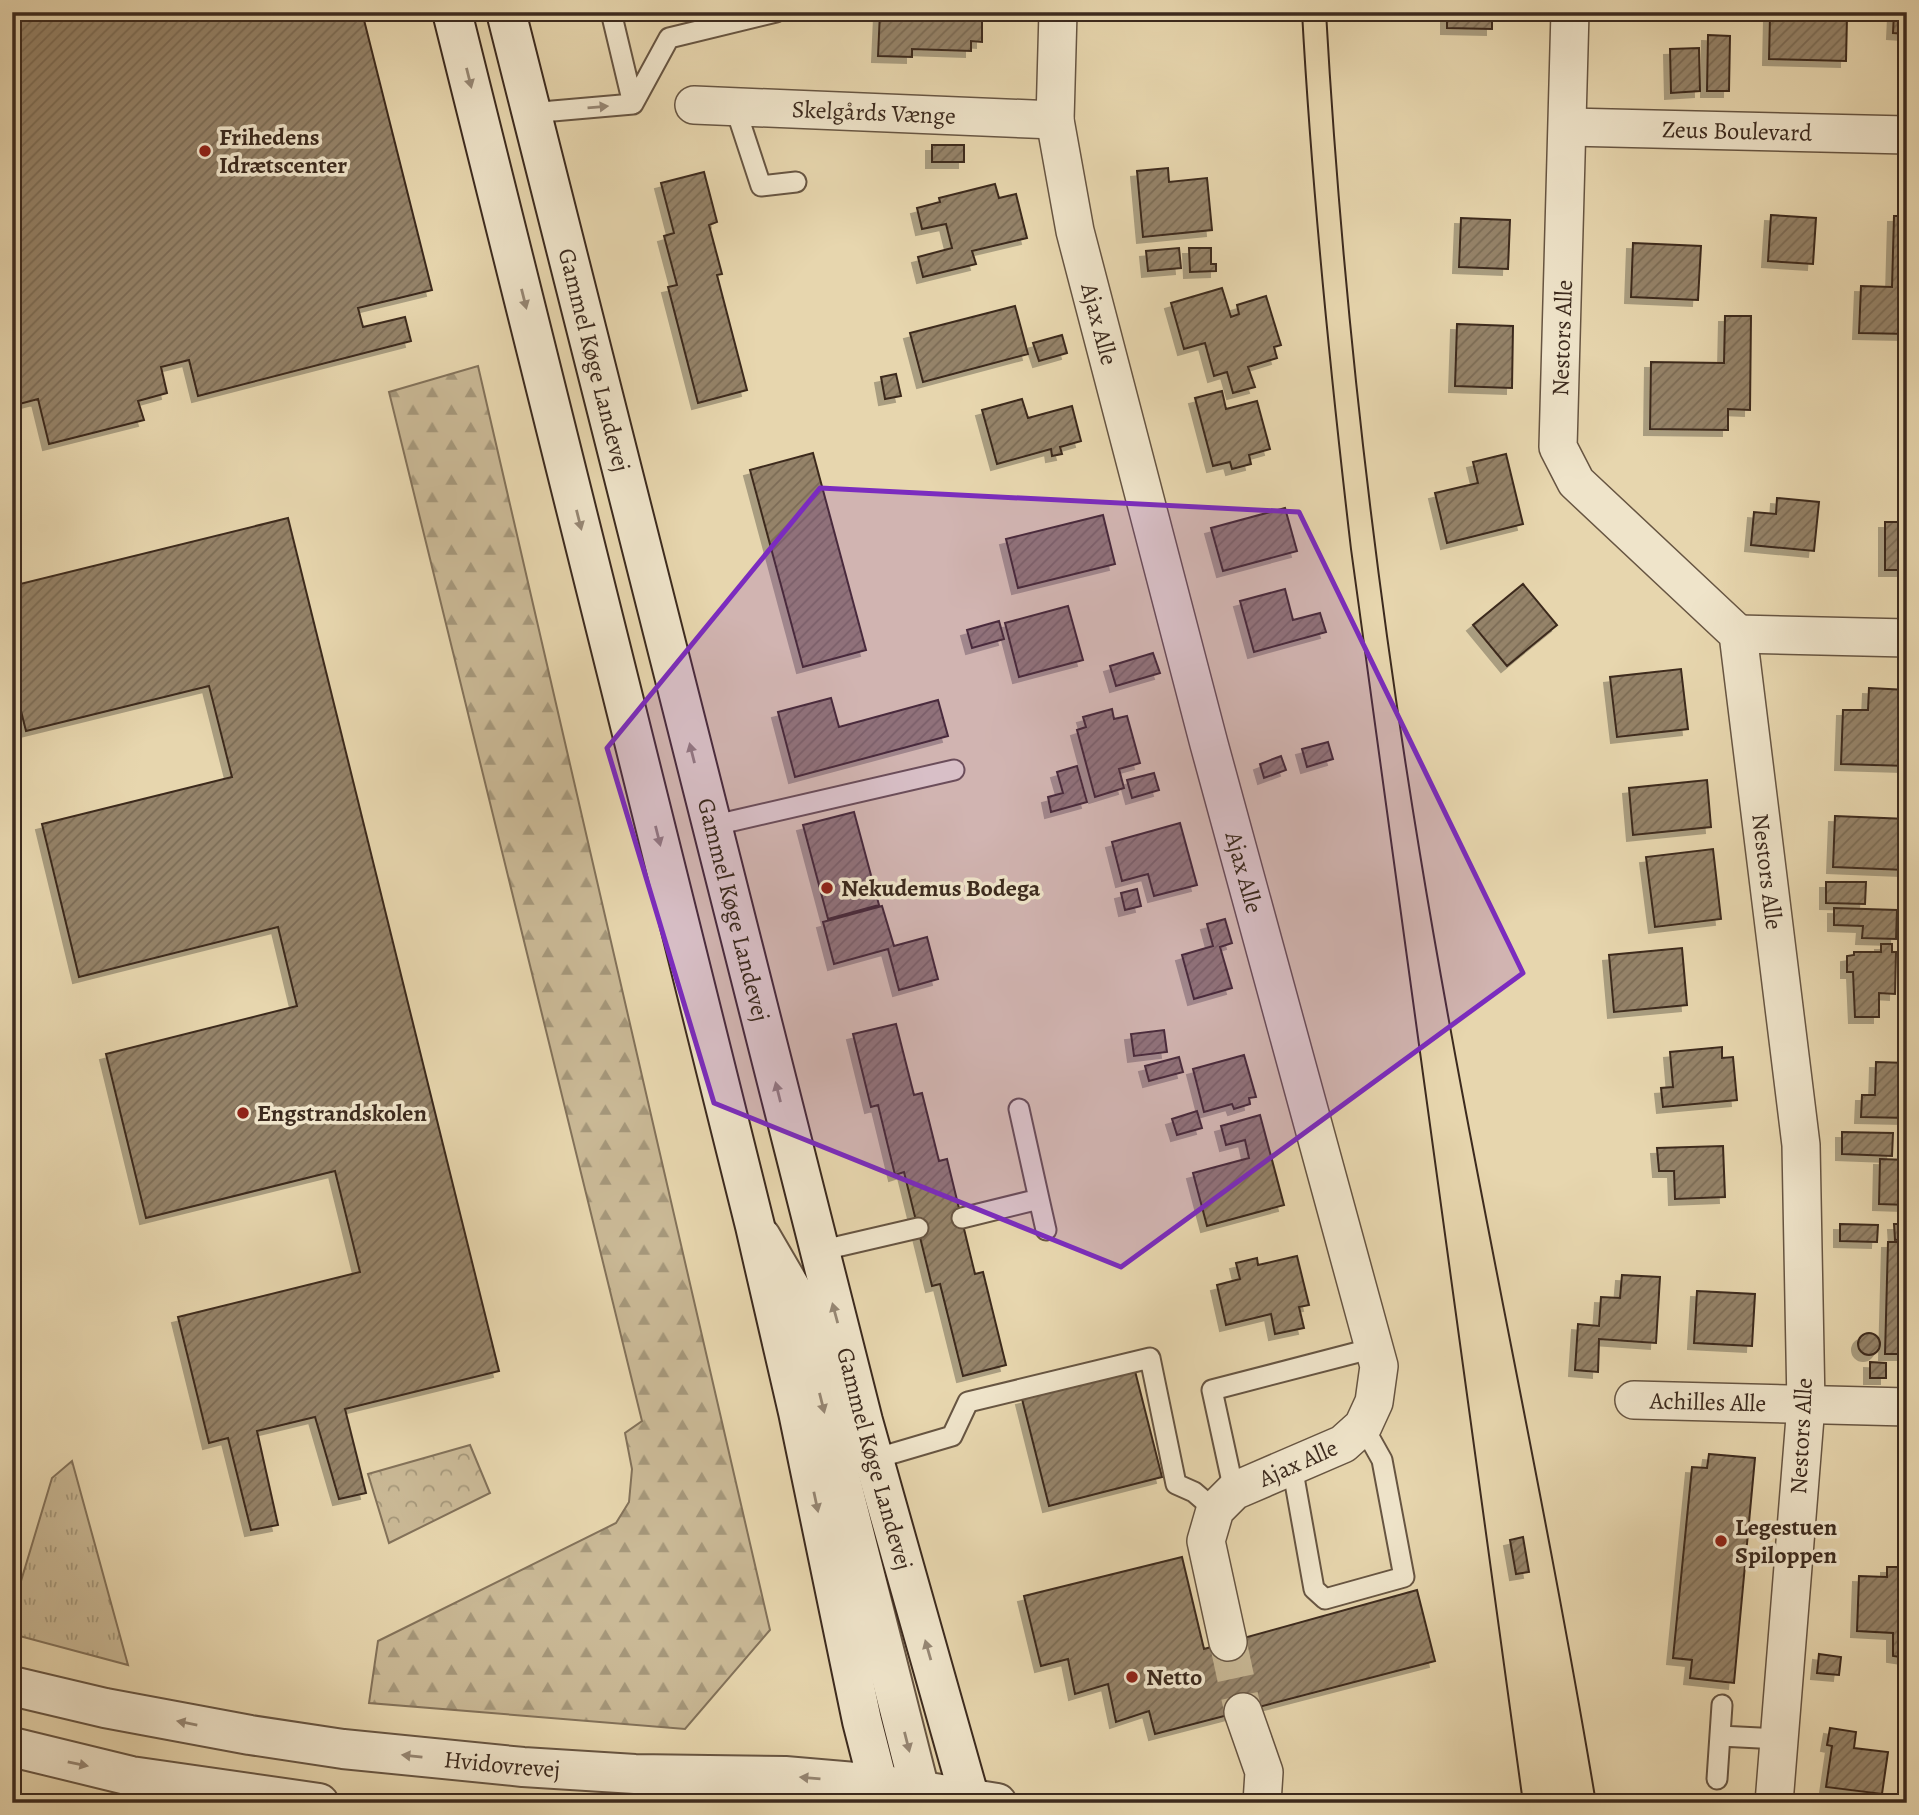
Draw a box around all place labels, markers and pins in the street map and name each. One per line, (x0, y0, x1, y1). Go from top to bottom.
place label: Frihedens Idrætscenter (219, 121, 347, 181)
marker: Frihedens Idrætscenter (197, 143, 213, 159)
place label: Nekudemus Bodega (841, 872, 1041, 904)
marker: Nekudemus Bodega (819, 880, 835, 896)
place label: Engstrandskolen (257, 1097, 427, 1129)
marker: Engstrandskolen (235, 1105, 251, 1121)
place label: Legestuen Spiloppen (1735, 1511, 1838, 1571)
marker: Legestuen Spiloppen (1713, 1533, 1729, 1549)
place label: Netto (1146, 1661, 1202, 1693)
marker: Netto (1124, 1669, 1140, 1685)

